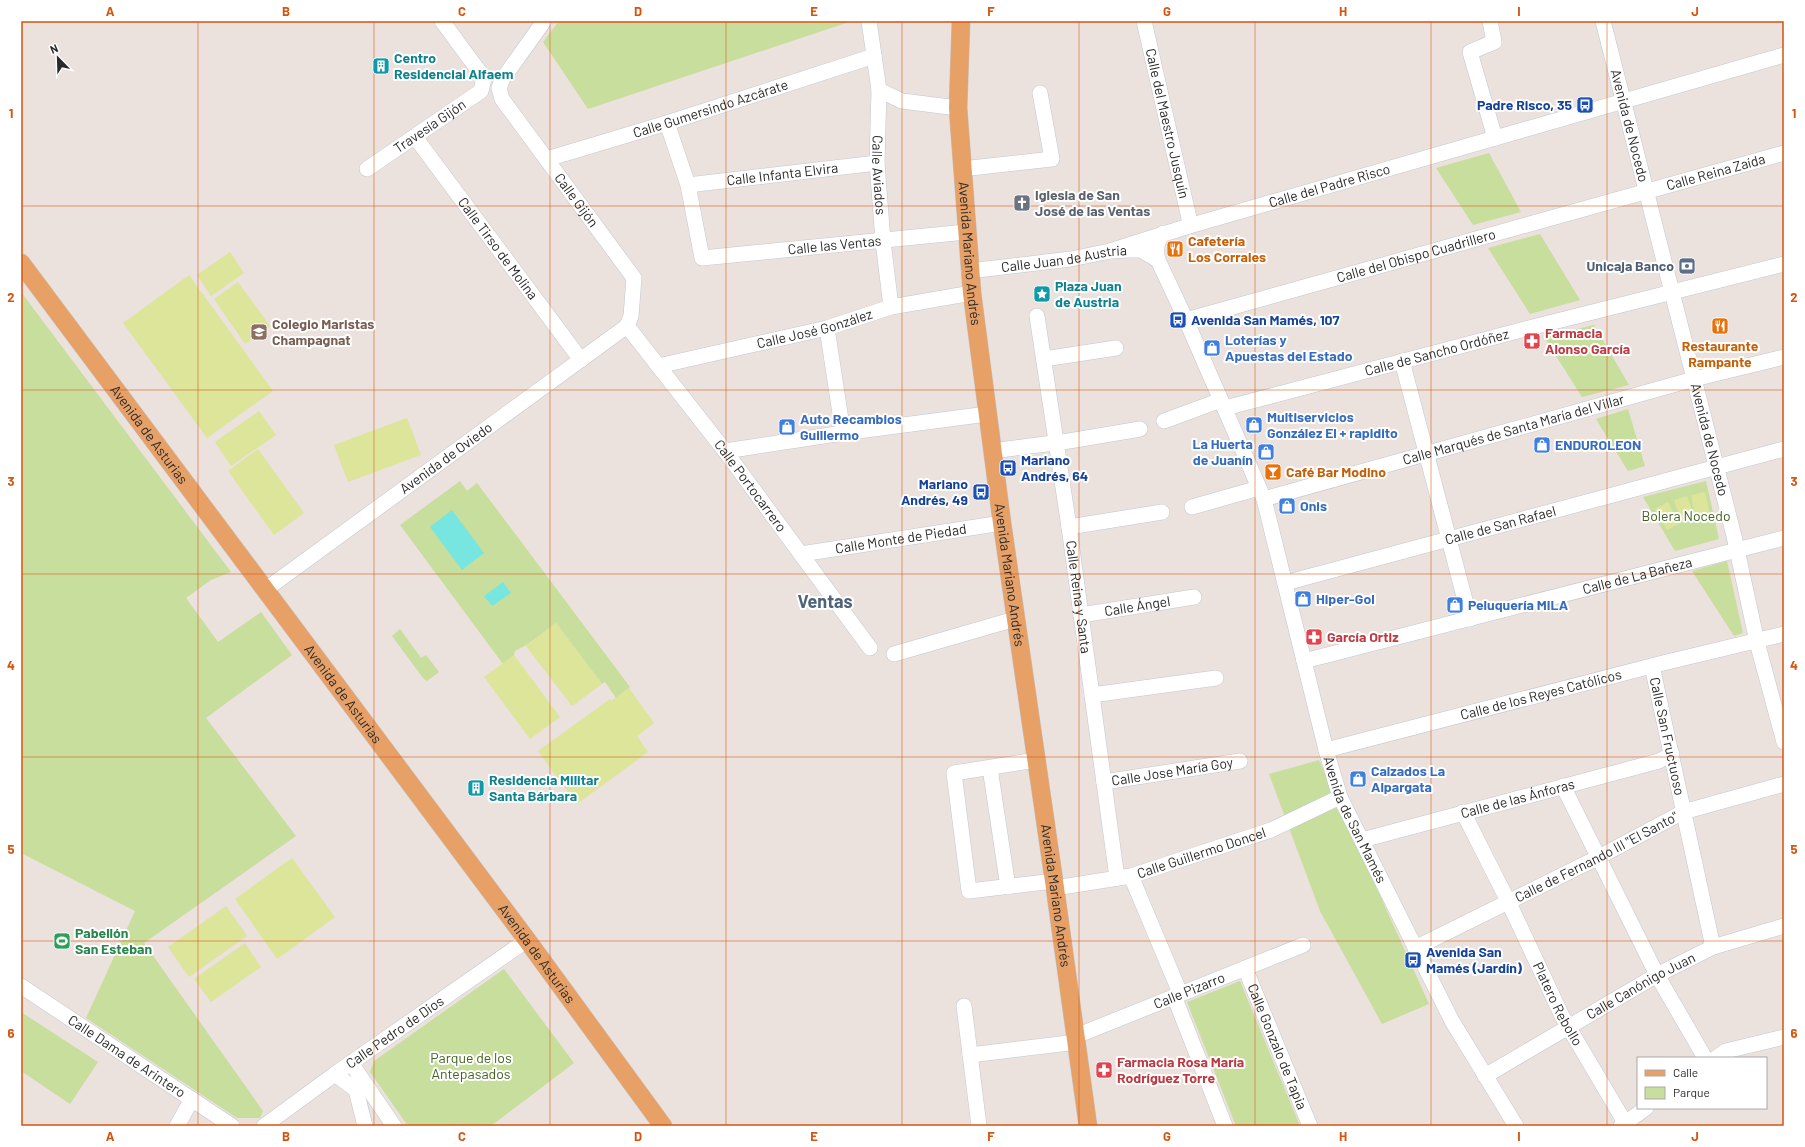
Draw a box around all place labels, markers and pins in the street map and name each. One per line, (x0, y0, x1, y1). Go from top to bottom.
place label: Centro Residencial Alfaem (394, 49, 514, 82)
building icon: Centro Residencial Alfaem (371, 56, 391, 76)
bus stop icon: Padre Risco, 35 (1575, 95, 1595, 115)
place label: Padre Risco, 35 (1477, 96, 1572, 113)
place label: Iglesia de San José de las Ventas (1035, 186, 1150, 219)
church icon: Iglesia de San José de las Ventas (1012, 193, 1032, 213)
place label: Cafetería Los Corrales (1188, 232, 1266, 265)
restaurant icon: Cafetería Los Corrales (1165, 239, 1185, 259)
bank icon: Unicaja Banco (1677, 256, 1697, 276)
place label: Unicaja Banco (1586, 257, 1674, 274)
place label: Plaza Juan de Austria (1055, 277, 1122, 310)
place icon: Plaza Juan de Austria (1032, 284, 1052, 304)
bus stop icon: Avenida San Mamés, 107 (1168, 310, 1188, 330)
place label: Avenida San Mamés, 107 (1191, 311, 1340, 328)
place label: Colegio Maristas Champagnat (272, 315, 374, 348)
restaurant icon: Restaurante Rampante (1710, 316, 1730, 336)
school or university icon: Colegio Maristas Champagnat (249, 322, 269, 342)
place label: Farmacia Alonso García (1545, 324, 1630, 357)
place label: Loterías y Apuestas del Estado (1225, 331, 1353, 364)
pharmacy icon: Farmacia Alonso García (1522, 331, 1542, 351)
place label: Restaurante Rampante (1682, 337, 1759, 370)
shop icon: Loterías y Apuestas del Estado (1202, 338, 1222, 358)
place label: Multiservicios González El + rapidito (1267, 408, 1398, 441)
place label: Auto Recambios Guillermo (800, 410, 902, 443)
shop icon: Multiservicios González El + rapidito (1244, 415, 1264, 435)
shop icon: Auto Recambios Guillermo (777, 417, 797, 437)
place label: La Huerta de Juanín (1193, 435, 1253, 468)
shop icon: ENDUROLEON (1532, 435, 1552, 455)
place label: ENDUROLEON (1555, 436, 1641, 453)
shop icon: La Huerta de Juanín (1256, 442, 1276, 462)
place label: Mariano Andrés, 64 (1021, 451, 1088, 484)
bus stop icon: Mariano Andrés, 64 (998, 458, 1018, 478)
bar icon: Café Bar Modino (1263, 462, 1283, 482)
place label: Café Bar Modino (1286, 463, 1386, 480)
place label: Mariano Andrés, 49 (901, 475, 968, 508)
bus stop icon: Mariano Andrés, 49 (971, 482, 991, 502)
shop icon: Onis (1277, 496, 1297, 516)
place label: Onis (1300, 497, 1327, 514)
shop icon: Hiper-Gol (1293, 589, 1313, 609)
place label: Hiper-Gol (1316, 590, 1375, 607)
shop icon: Peluquería MILA (1445, 595, 1465, 615)
place label: Peluquería MILA (1468, 596, 1569, 613)
pharmacy icon: García Ortiz (1304, 627, 1324, 647)
place label: García Ortiz (1327, 628, 1399, 645)
place label: Calzados La Alpargata (1371, 762, 1445, 795)
shop icon: Calzados La Alpargata (1348, 769, 1368, 789)
place label: Residencia Militar Santa Bárbara (489, 771, 599, 804)
building icon: Residencia Militar Santa Bárbara (466, 778, 486, 798)
place label: Pabellón San Esteban (75, 924, 152, 957)
sports icon: Pabellón San Esteban (52, 931, 72, 951)
place label: Avenida San Mamés (Jardín) (1426, 943, 1522, 976)
bus stop icon: Avenida San Mamés (Jardín) (1403, 950, 1423, 970)
place label: Farmacia Rosa María Rodríguez Torre (1117, 1053, 1244, 1086)
pharmacy icon: Farmacia Rosa María Rodríguez Torre (1094, 1060, 1114, 1080)

